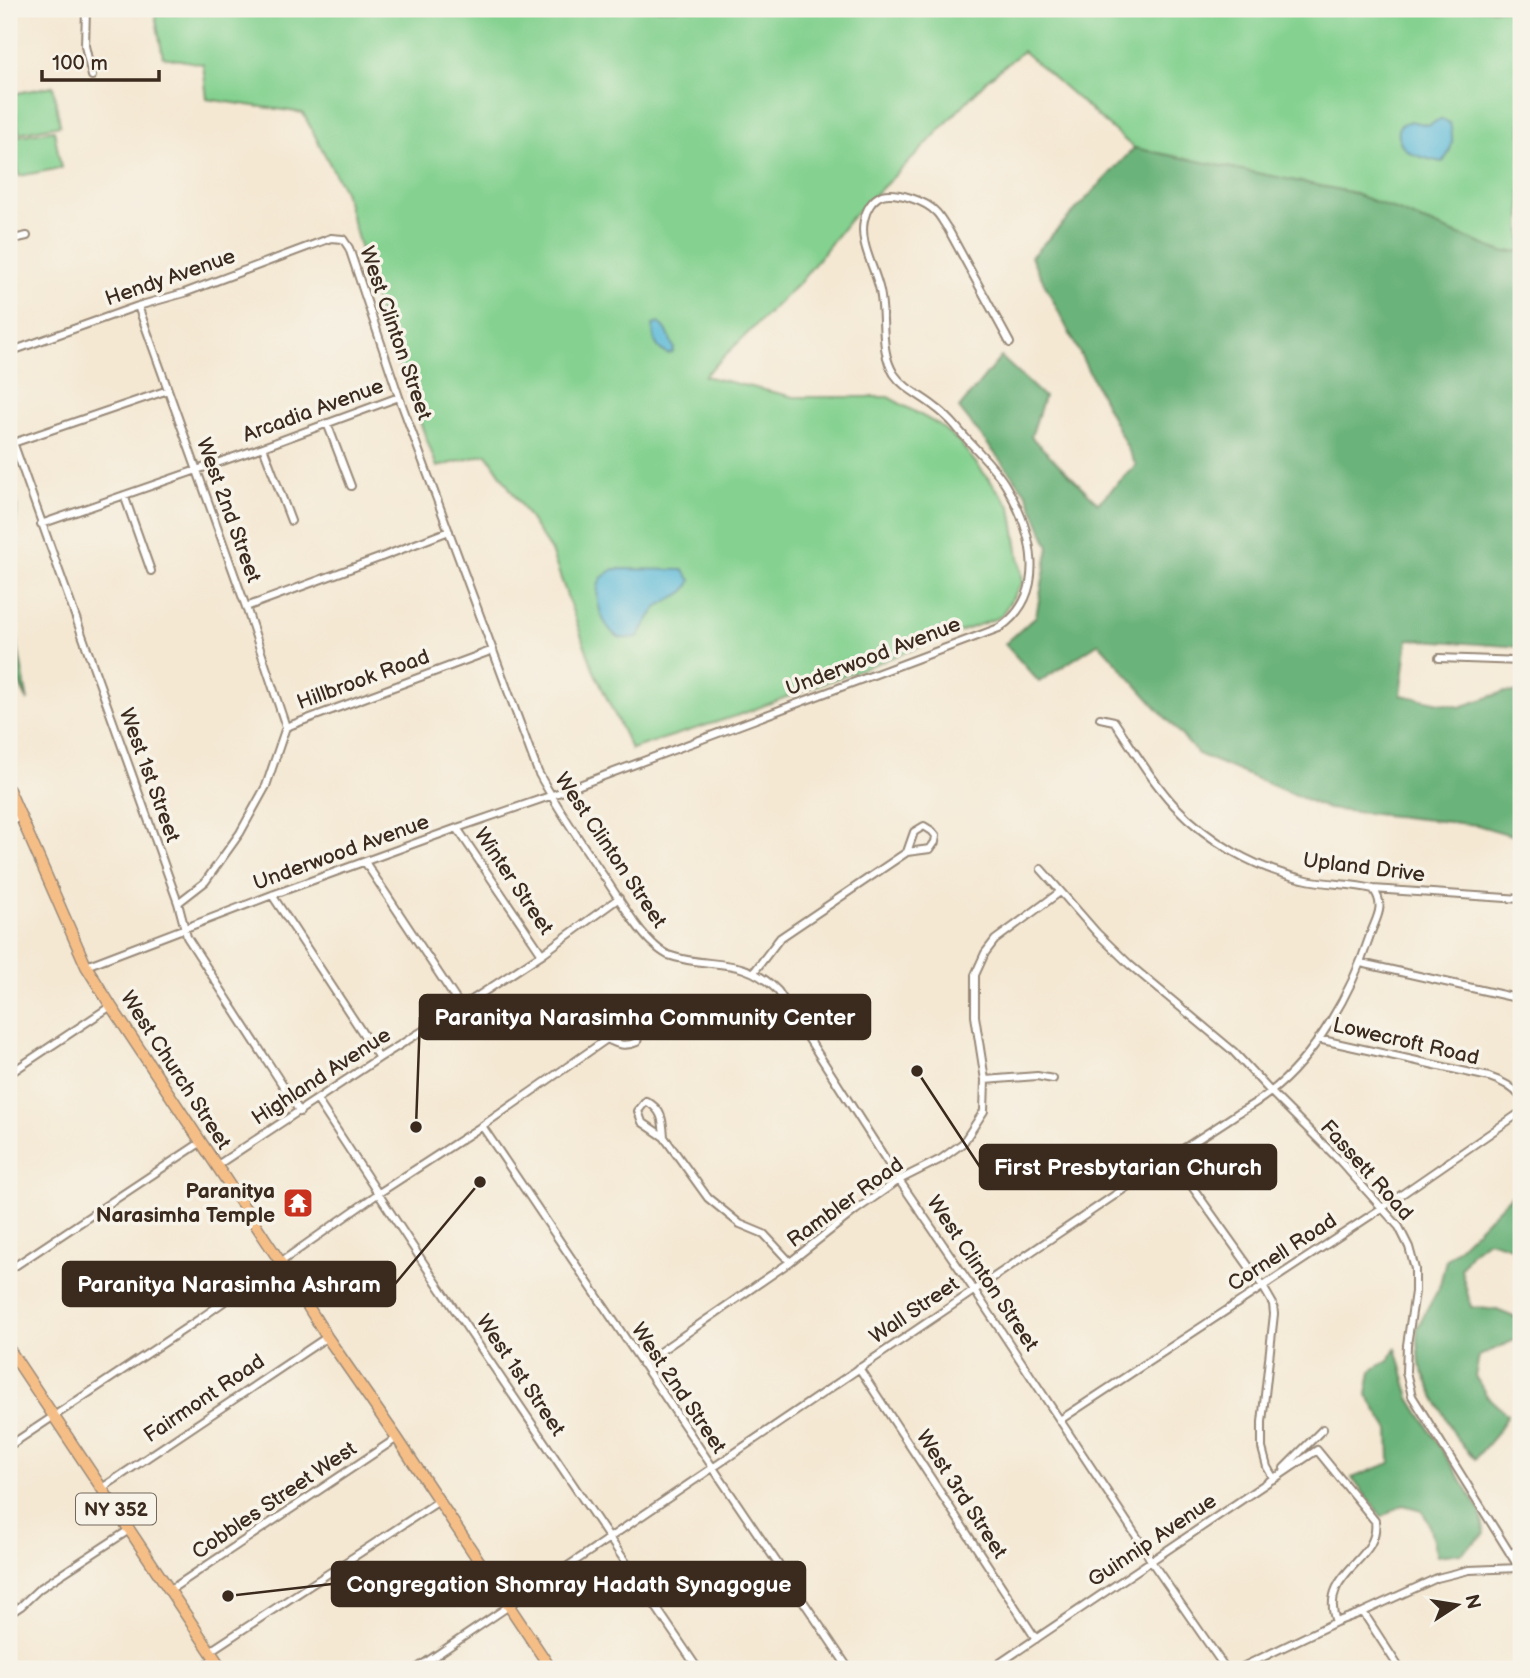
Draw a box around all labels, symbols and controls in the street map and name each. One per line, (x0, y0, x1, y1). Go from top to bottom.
scale bar (42, 38, 159, 82)
text: 100 m (52, 51, 108, 76)
street label: West Clinton Street (354, 243, 437, 424)
street label: Hendy Avenue (102, 244, 239, 311)
street label: Arcadia Avenue (239, 373, 387, 448)
street label: West 2nd Street (191, 434, 266, 586)
street label: Underwood Avenue (782, 612, 964, 701)
street label: Hillbrook Road (293, 644, 433, 715)
street label: West 1st Street (114, 705, 186, 846)
street label: West Clinton Street (549, 768, 672, 933)
street label: Underwood Avenue (250, 809, 432, 896)
street label: Winter Street (469, 823, 559, 940)
street label: Upland Drive (1301, 848, 1426, 887)
street label: West Church Street (115, 986, 236, 1155)
callout: Paranitya Narasimha Community Center (420, 995, 870, 1039)
text: Paranitya Narasimha Community Center (435, 1004, 856, 1032)
street label: Lowecroft Road (1330, 1013, 1481, 1070)
street label: Highland Avenue (247, 1022, 395, 1131)
street label: Fassett Road (1315, 1115, 1418, 1226)
callout: First Presbytarian Church (980, 1145, 1276, 1189)
street label: Rambler Road (782, 1152, 908, 1253)
text: First Presbytarian Church (994, 1154, 1262, 1182)
place label: Paranitya Narasimha Temple (96, 1179, 275, 1228)
temple icon: Paranitya Narasimha Temple (281, 1186, 315, 1220)
street label: West Clinton Street (921, 1191, 1044, 1356)
street label: Cornell Road (1223, 1208, 1341, 1297)
callout: Paranitya Narasimha Ashram (63, 1262, 395, 1306)
text: Paranitya Narasimha Ashram (77, 1271, 381, 1299)
street label: Wall Street (865, 1271, 964, 1349)
street label: West 1st Street (471, 1310, 571, 1441)
street label: West 2nd Street (626, 1318, 732, 1459)
street label: Fairmont Road (139, 1349, 269, 1448)
street label: West 3rd Street (911, 1425, 1013, 1564)
street label: Cobbles Street West (187, 1436, 362, 1565)
street label: Guinnip Avenue (1083, 1488, 1221, 1593)
road number: NY 352 (76, 1494, 156, 1525)
callout: Congregation Shomray Hadath Synagogue (332, 1562, 805, 1606)
north arrow (1422, 1570, 1492, 1640)
text: Congregation Shomray Hadath Synagogue (346, 1571, 792, 1599)
text: N (1459, 1592, 1485, 1611)

